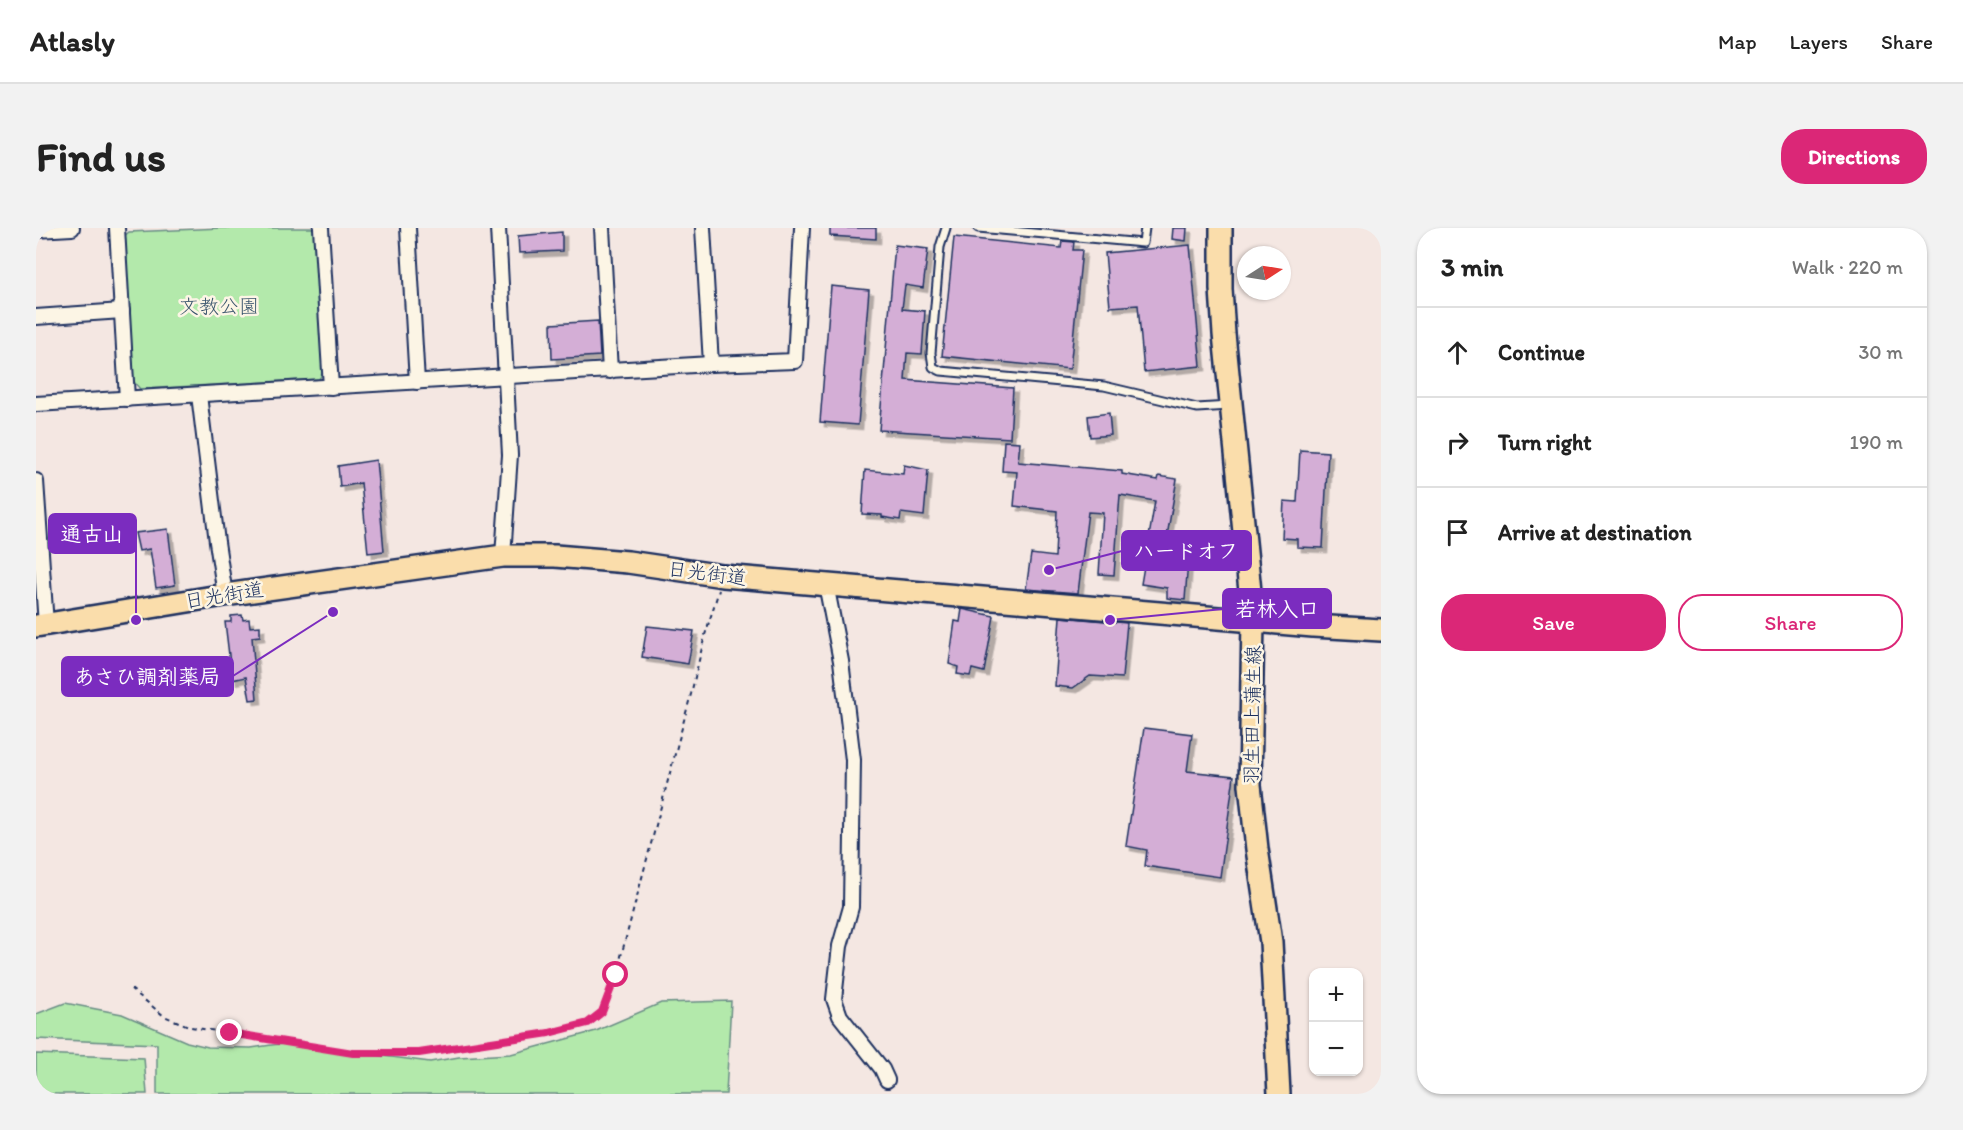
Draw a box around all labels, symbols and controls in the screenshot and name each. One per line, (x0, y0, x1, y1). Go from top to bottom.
text: Atlasly (30, 24, 115, 58)
text: Map (1718, 29, 1757, 54)
text: Layers (1790, 29, 1848, 54)
text: Share (1881, 29, 1933, 54)
button: Directions (1781, 129, 1927, 184)
text: Find us (36, 131, 166, 182)
north arrow (1237, 246, 1291, 300)
text: 3 min (1441, 251, 1503, 283)
text: Walk · 220 m (1792, 255, 1903, 279)
park label: 文教公園 (179, 294, 259, 318)
icon: ahead (1441, 336, 1474, 369)
text: Continue (1498, 339, 1585, 366)
text: 30 m (1858, 340, 1903, 364)
icon: right (1441, 426, 1474, 459)
text: Turn right (1498, 429, 1592, 456)
text: 190 m (1850, 430, 1903, 454)
callout: 通古山 (49, 514, 136, 553)
icon: arrive (1441, 516, 1474, 549)
text: Arrive at destination (1498, 519, 1692, 546)
text: 通古山 (61, 521, 124, 546)
callout: ハードオフ (1122, 531, 1251, 570)
text: ハードオフ (1134, 538, 1239, 563)
street label: 日光街道 (666, 556, 748, 590)
street label: 日光街道 (183, 577, 265, 613)
callout: 若林入口 (1223, 589, 1331, 628)
button: Save (1441, 594, 1666, 651)
button: Share (1678, 594, 1903, 651)
text: 若林入口 (1235, 596, 1319, 621)
street label: 羽生田上蒲生線 (1239, 645, 1265, 785)
callout: あさひ調剤薬局 (62, 657, 233, 696)
text: あさひ調剤薬局 (74, 664, 220, 689)
route start (602, 961, 628, 987)
map controls (1309, 968, 1363, 1076)
button: + (1309, 968, 1363, 1022)
route end (216, 1019, 242, 1045)
button: − (1309, 1022, 1363, 1076)

